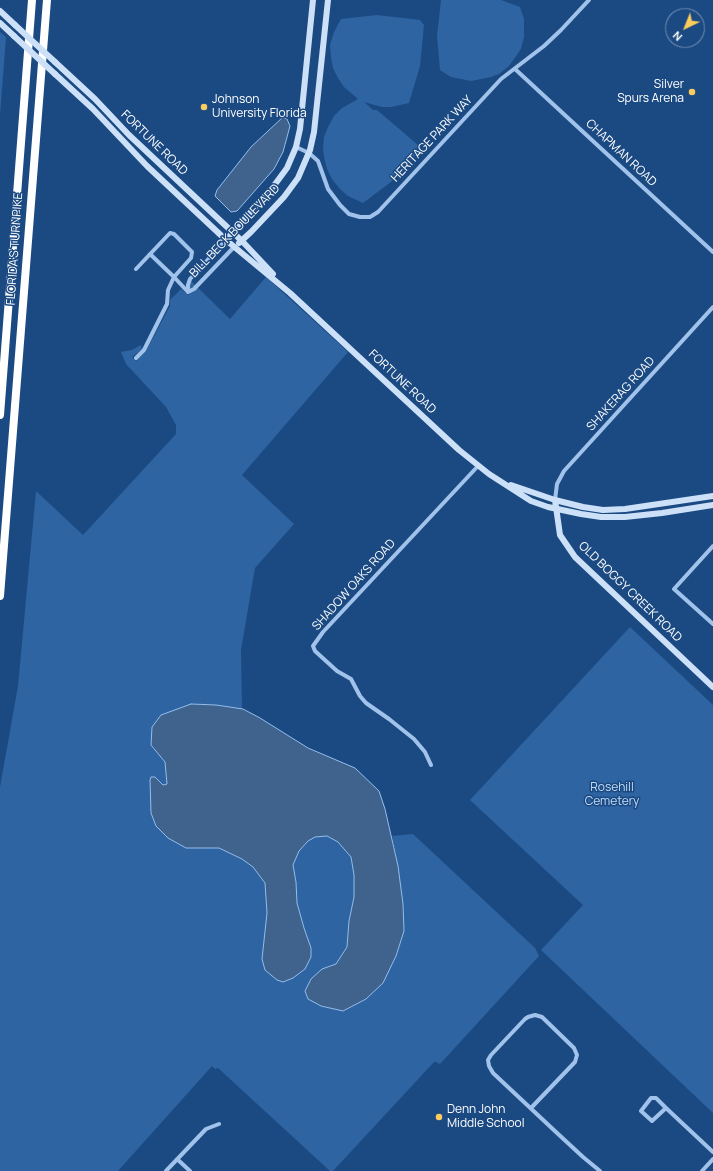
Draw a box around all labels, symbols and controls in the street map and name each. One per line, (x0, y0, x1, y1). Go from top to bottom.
north arrow (665, 8, 705, 48)
text: N (669, 28, 685, 45)
place label: Silver Spurs Arena (617, 78, 684, 106)
marker: Silver Spurs Arena (687, 87, 697, 97)
place label: Johnson University Florida (212, 93, 307, 121)
street label: HERITAGE PARK WAY (388, 93, 476, 185)
marker: Johnson University Florida (199, 102, 209, 112)
street label: FORTUNE ROAD (118, 108, 190, 178)
street label: CHAPMAN ROAD (583, 116, 659, 190)
street label: BILL BECK BOULEVARD (187, 181, 283, 281)
street label: FLORIDA'S TURNPIKE (4, 192, 26, 306)
street label: FORTUNE ROAD (365, 347, 439, 417)
street label: SHAKERAG ROAD (584, 354, 658, 434)
street label: SHADOW OAKS ROAD (309, 537, 399, 633)
street label: OLD BOGGY CREEK ROAD (575, 539, 685, 645)
park label: Rosehill Cemetery (585, 781, 639, 809)
place label: Denn John Middle School (447, 1103, 524, 1131)
marker: Denn John Middle School (434, 1112, 444, 1122)

